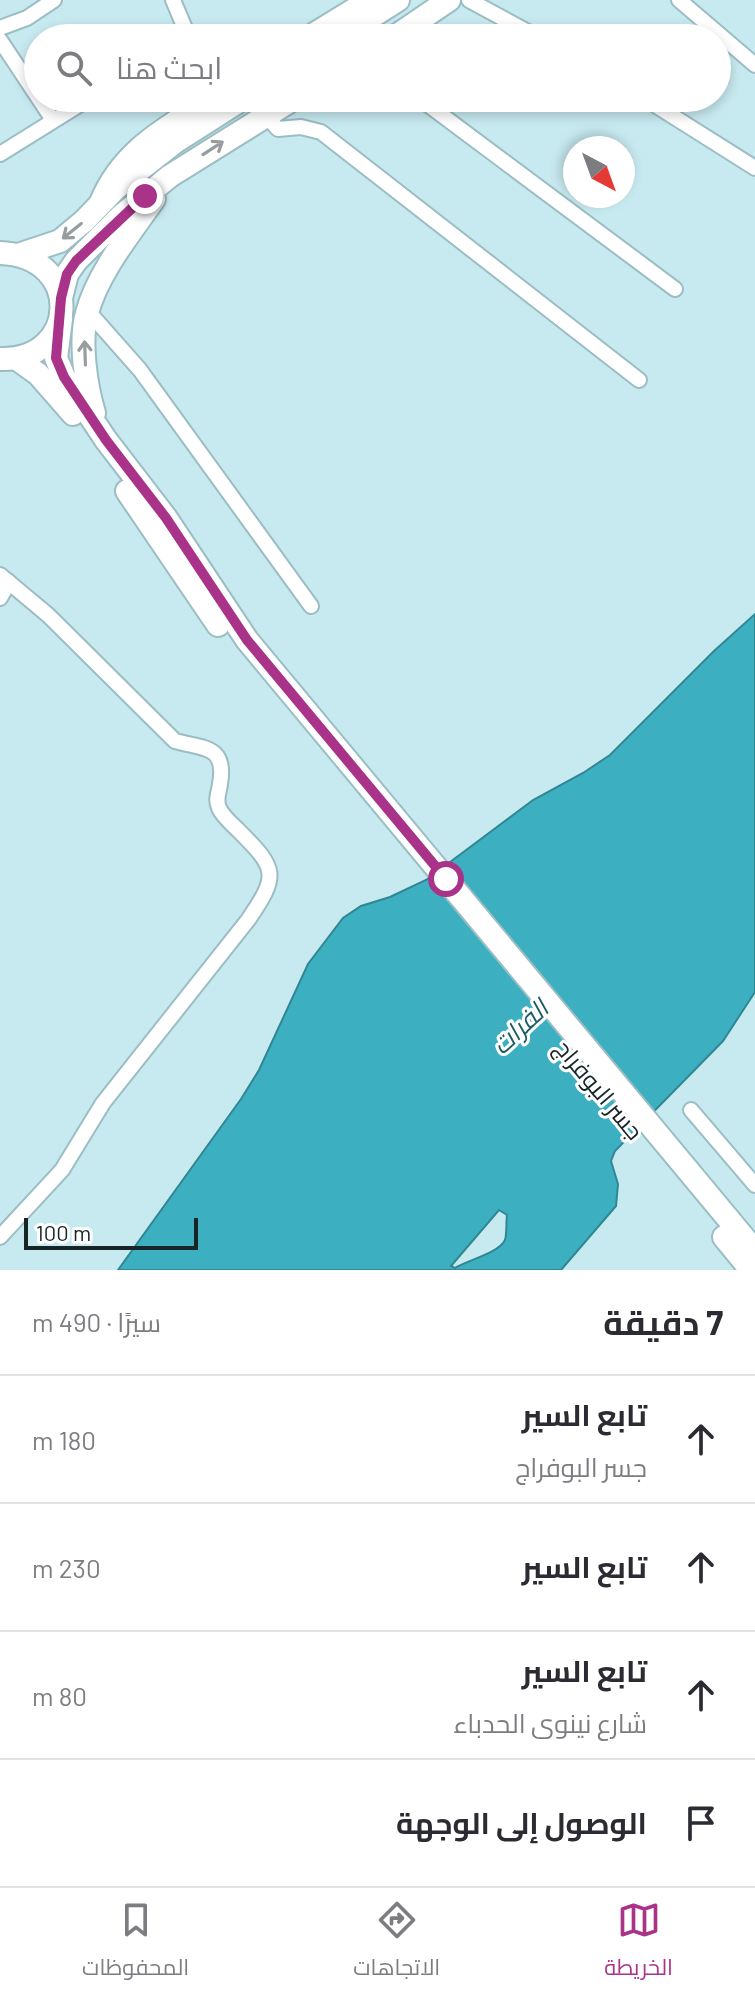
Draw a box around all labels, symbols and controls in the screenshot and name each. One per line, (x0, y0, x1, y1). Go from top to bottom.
search box (24, 24, 731, 112)
icon: search (52, 46, 96, 90)
text: ابحث هنا (116, 49, 222, 85)
north arrow (563, 136, 635, 208)
one-way arrow (201, 140, 224, 156)
route end (127, 178, 163, 214)
one-way arrow (62, 222, 83, 240)
one-way arrow (78, 340, 93, 367)
route start (428, 861, 464, 897)
water label: الفرات (484, 990, 557, 1061)
street label: جسر البوفراج (547, 1033, 650, 1147)
scale bar (24, 1214, 198, 1250)
text: 100 m (36, 1219, 91, 1245)
text: 7 دقيقة (603, 1301, 723, 1342)
text: سيرًا · 490 m (32, 1306, 161, 1337)
text: تابع السير (522, 1396, 647, 1432)
icon: ahead (679, 1417, 723, 1461)
text: 180 m (32, 1424, 96, 1455)
text: جسر البوفراج (515, 1451, 647, 1482)
icon: ahead (679, 1545, 723, 1589)
text: تابع السير (522, 1548, 647, 1584)
text: 230 m (32, 1552, 101, 1583)
text: تابع السير (522, 1652, 647, 1688)
icon: ahead (679, 1673, 723, 1717)
text: 80 m (32, 1680, 87, 1711)
text: شارع نينوى الحدباء (453, 1707, 647, 1738)
icon: arrive (679, 1801, 723, 1845)
text: الوصول إلى الوجهة (396, 1804, 647, 1840)
tab: المحفوظات (82, 1898, 189, 1988)
tab: الاتجاهات (353, 1898, 440, 1988)
tab: الخريطة (604, 1898, 673, 1988)

